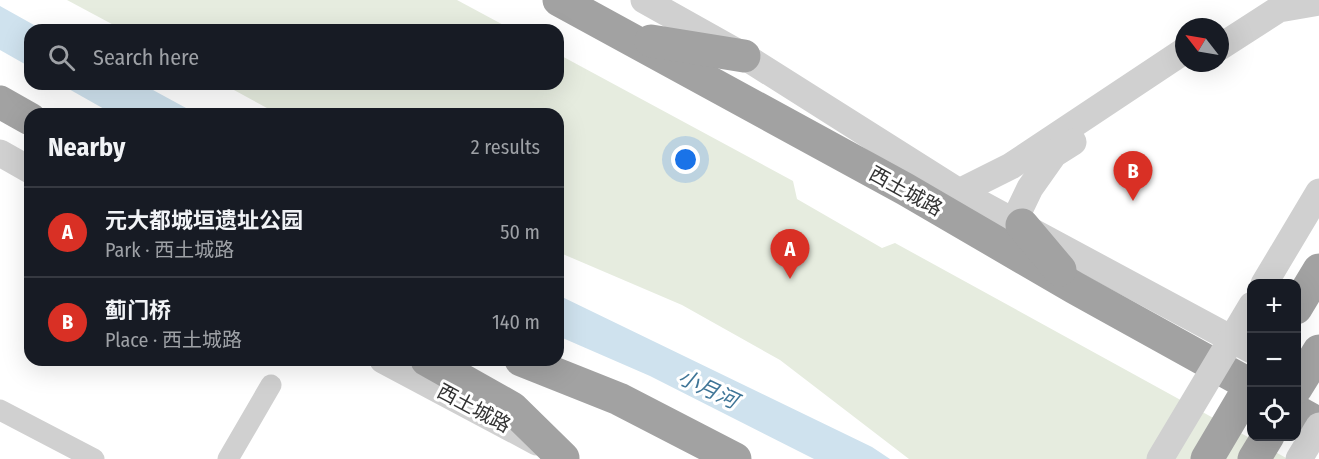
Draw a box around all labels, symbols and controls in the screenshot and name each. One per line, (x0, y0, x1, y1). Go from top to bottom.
north arrow (1175, 18, 1229, 72)
search box (24, 24, 564, 90)
icon: search (45, 41, 78, 74)
text: Search here (93, 44, 199, 71)
text: Nearby (48, 132, 125, 163)
text: 2 results (471, 135, 540, 159)
your location (671, 145, 700, 174)
pin: B (1114, 152, 1152, 201)
street label: 西土城路 (865, 161, 947, 221)
text: 元大都城垣遗址公园 (105, 207, 303, 234)
text: A (62, 220, 73, 244)
text: 50 m (500, 220, 540, 244)
pin: A (770, 230, 810, 279)
text: Park · 西土城路 (105, 238, 234, 262)
map controls (1247, 279, 1301, 441)
button: + (1247, 279, 1301, 333)
text: 蓟门桥 (105, 297, 171, 324)
text: B (62, 310, 73, 334)
text: 140 m (492, 310, 540, 334)
text: Place · 西土城路 (105, 328, 242, 352)
button: − (1247, 333, 1301, 387)
water label: 小月河 (674, 364, 746, 416)
street label: 西土城路 (433, 379, 515, 437)
button: locate (1247, 387, 1301, 441)

